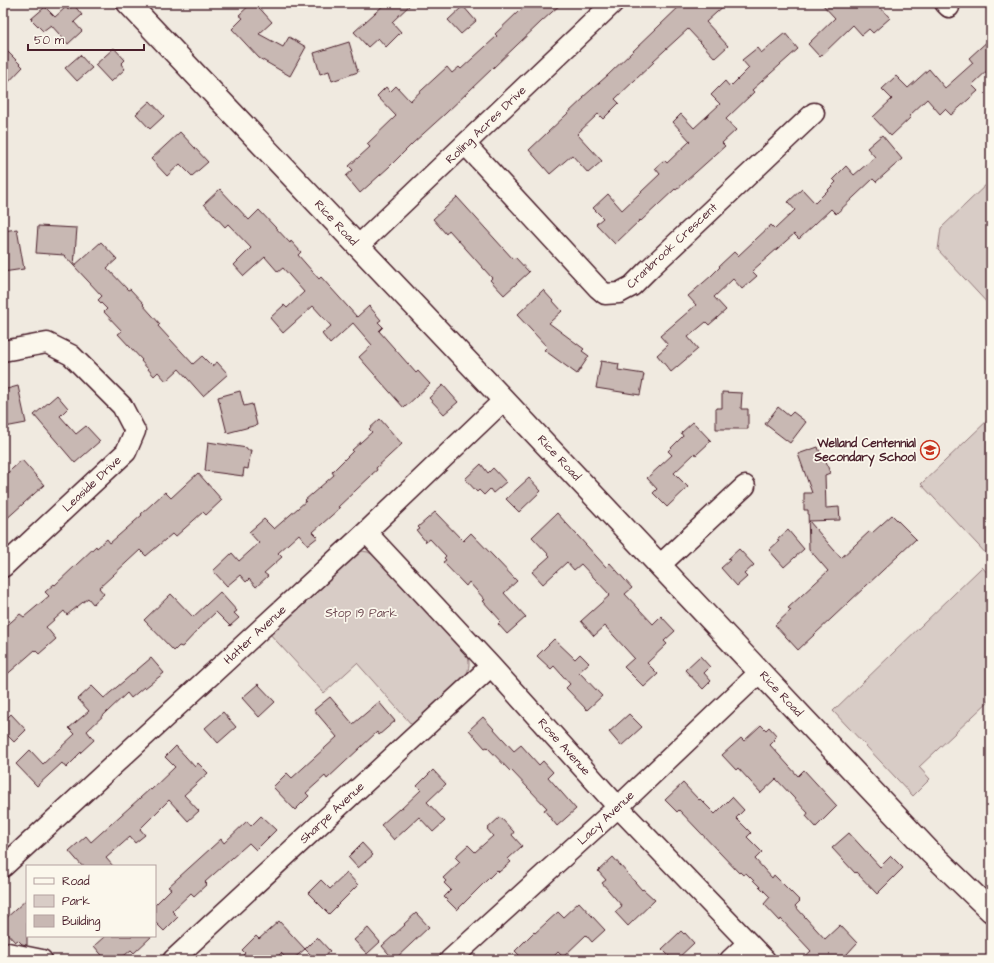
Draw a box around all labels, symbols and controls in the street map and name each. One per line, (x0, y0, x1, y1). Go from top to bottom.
scale bar (28, 26, 144, 52)
text: 50 m (34, 32, 65, 49)
street label: Rolling Acres Drive (442, 82, 531, 169)
street label: Rice Road (310, 196, 362, 250)
street label: Cranbrook Crescent (623, 199, 721, 293)
street label: Rice Road (533, 431, 585, 485)
place label: Welland Centennial Secondary School (814, 435, 916, 467)
school or university icon: Welland Centennial Secondary School (919, 439, 941, 461)
street label: Leaside Drive (59, 452, 126, 516)
street label: Hatter Avenue (220, 601, 290, 668)
park label: Stop 19 Park (325, 605, 397, 622)
street label: Rice Road (755, 667, 807, 721)
street label: Rose Avenue (534, 715, 595, 780)
street label: Sharpe Avenue (296, 778, 369, 848)
street label: Lacy Avenue (574, 787, 639, 850)
legend (26, 865, 156, 937)
text: Road (62, 873, 90, 890)
text: Park (62, 893, 90, 910)
text: Building (62, 913, 100, 931)

